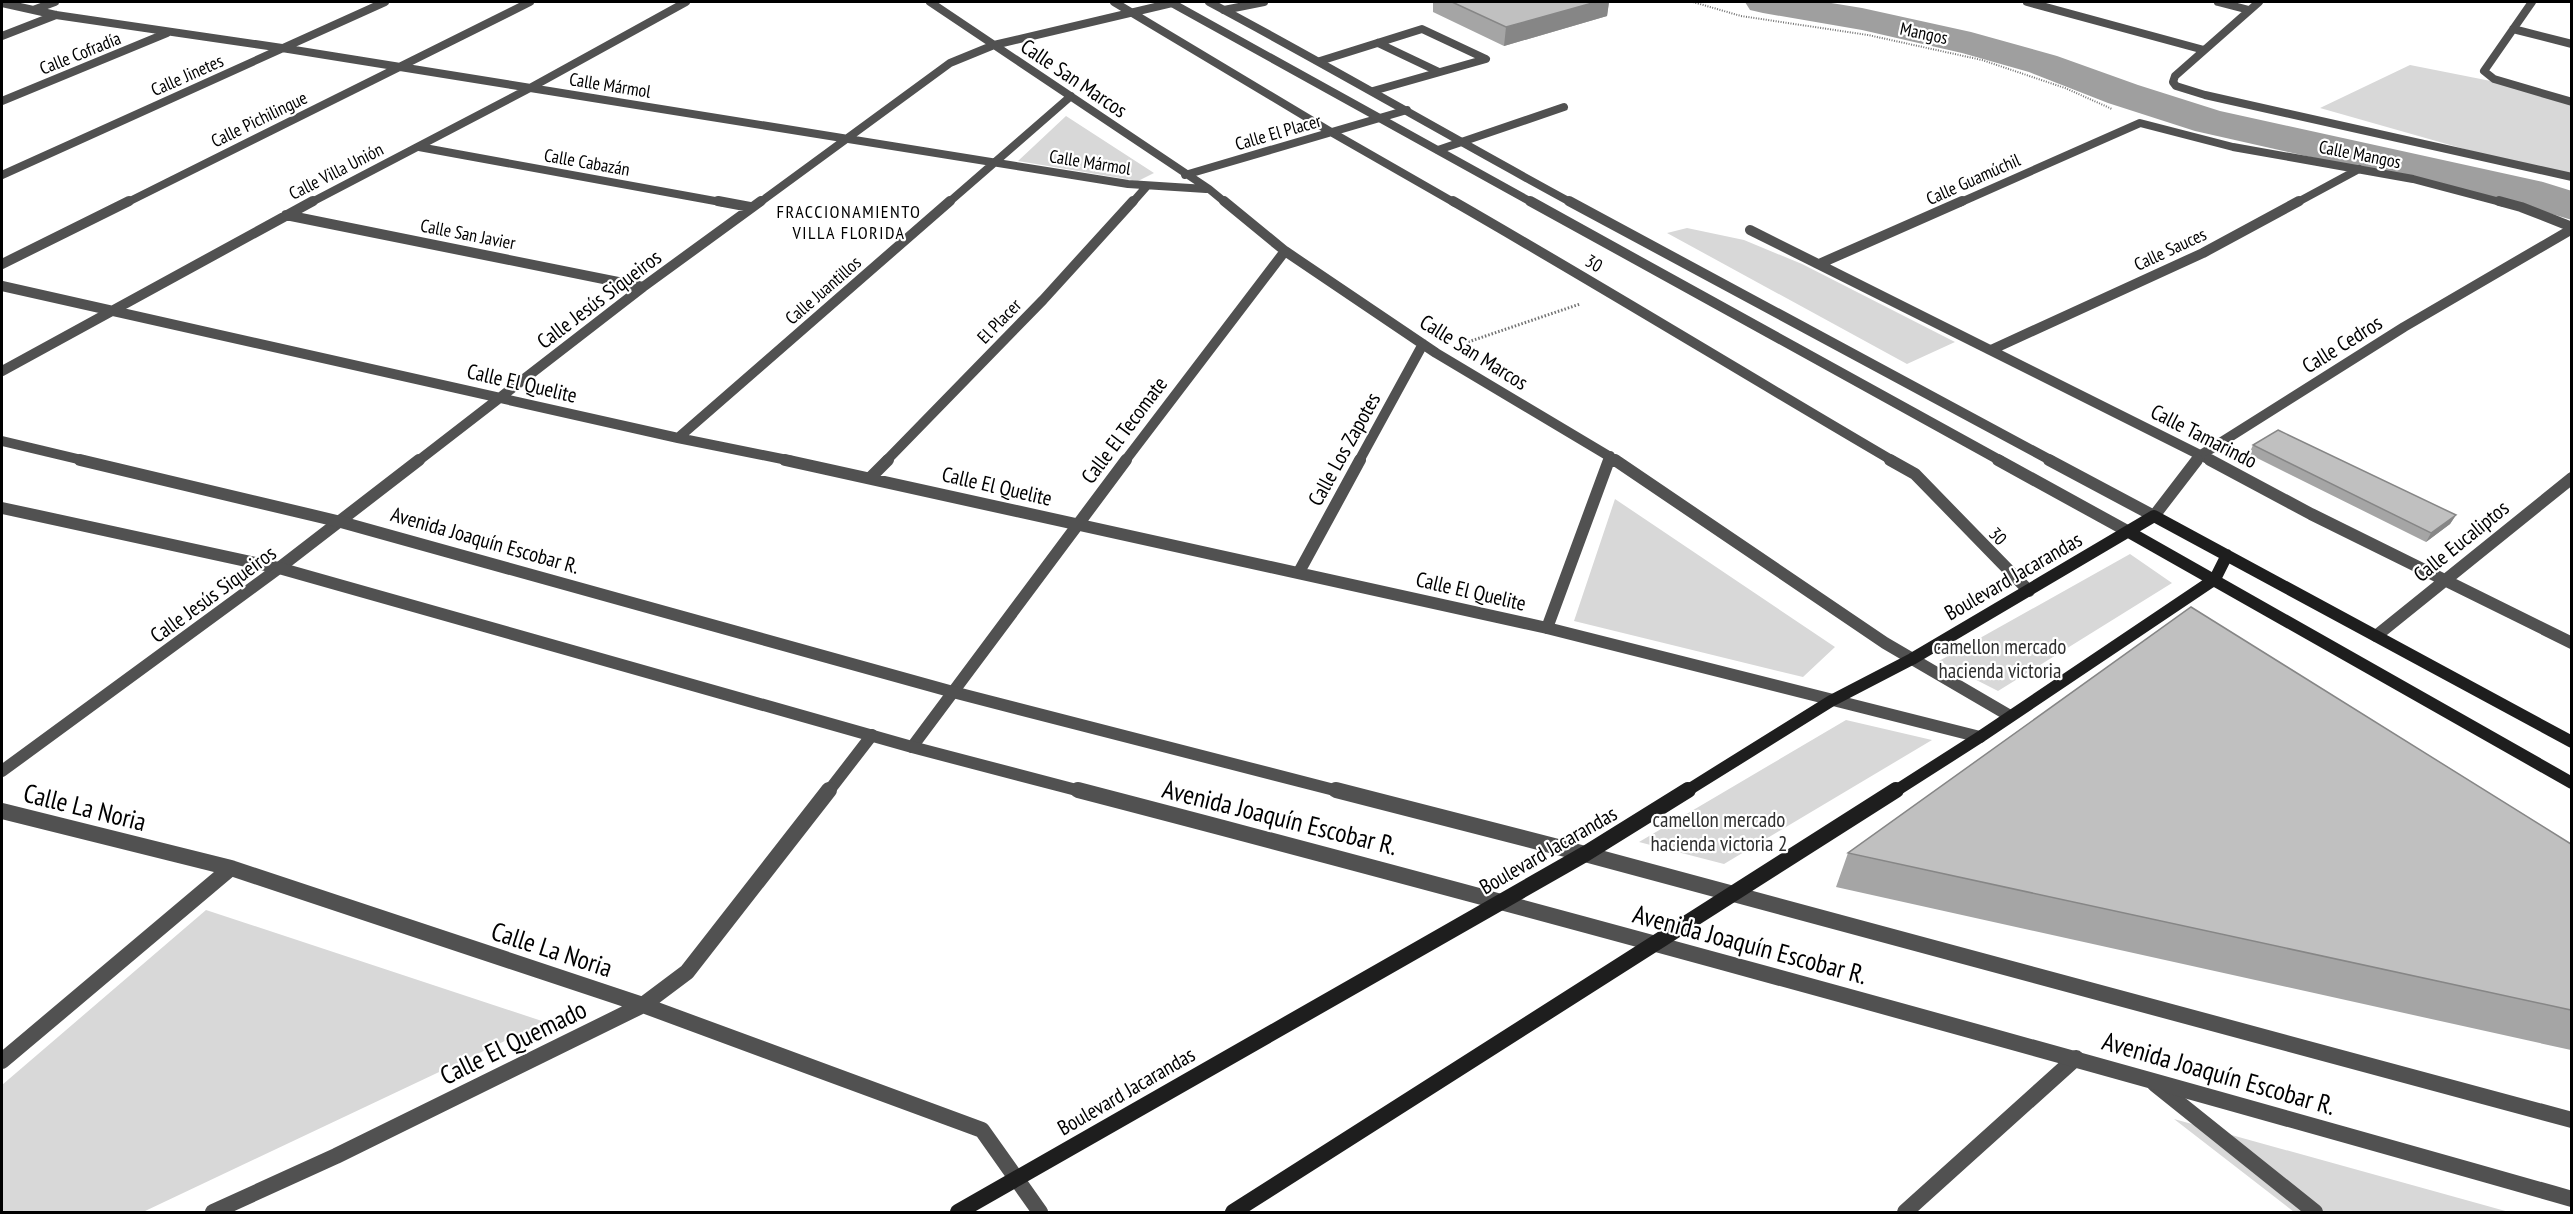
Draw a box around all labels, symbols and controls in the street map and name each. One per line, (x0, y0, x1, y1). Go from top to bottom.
street label: Mangos (1898, 17, 1950, 49)
street label: Calle Cofradía (36, 26, 124, 80)
street label: Calle San Marcos (1016, 33, 1132, 123)
street label: Calle Jinetes (147, 49, 227, 101)
street label: Calle Mármol (568, 67, 653, 103)
street label: Calle Pichilingue (207, 86, 311, 152)
street label: Calle El Placer (1232, 109, 1324, 155)
street label: Calle Mangos (2317, 135, 2403, 173)
street label: Calle Villa Unión (285, 137, 387, 205)
street label: Calle Cabazán (542, 143, 632, 181)
street label: Calle Mármol (1048, 144, 1133, 180)
street label: Calle Guamúchil (1922, 148, 2024, 210)
district label: FRACCIONAMIENTO VILLA FLORIDA (777, 200, 922, 244)
street label: Calle San Javier (419, 214, 518, 254)
street label: Calle Sauces (2130, 222, 2210, 276)
street label: Calle Jesús Siqueiros (531, 243, 667, 355)
street label: 30 (1581, 249, 1607, 277)
street label: Calle Juantillos (780, 251, 866, 329)
street label: El Placer (972, 294, 1026, 348)
street label: Calle San Marcos (1415, 308, 1533, 396)
street label: Calle Cedros (2297, 309, 2387, 379)
street label: Calle El Quelite (464, 357, 580, 409)
street label: Calle El Tecomate (1075, 371, 1173, 489)
street label: Calle Los Zapotes (1302, 388, 1386, 510)
street label: Calle Tamarindo (2146, 398, 2262, 474)
street label: Calle El Quelite (939, 460, 1055, 512)
street label: Calle Eucaliptos (2408, 494, 2514, 588)
street label: Avenida Joaquín Escobar R. (388, 500, 582, 580)
street label: 30 (1984, 522, 2012, 550)
street label: Boulevard Jacarandas (1939, 526, 2087, 626)
street label: Calle Jesús Siqueiros (145, 539, 281, 649)
street label: Calle El Quelite (1413, 565, 1529, 617)
park label: camellon mercado hacienda victoria (1934, 633, 2066, 684)
street label: Avenida Joaquín Escobar R. (1159, 772, 1401, 862)
street label: Calle La Noria (20, 776, 150, 838)
street label: Boulevard Jacarandas (1474, 800, 1622, 900)
park label: camellon mercado hacienda victoria 2 (1651, 806, 1787, 857)
street label: Avenida Joaquín Escobar R. (1629, 897, 1871, 991)
street label: Calle La Noria (487, 914, 617, 984)
street label: Calle El Quemado (434, 992, 592, 1092)
street label: Avenida Joaquín Escobar R. (2099, 1024, 2339, 1122)
street label: Boulevard Jacarandas (1052, 1041, 1200, 1141)

